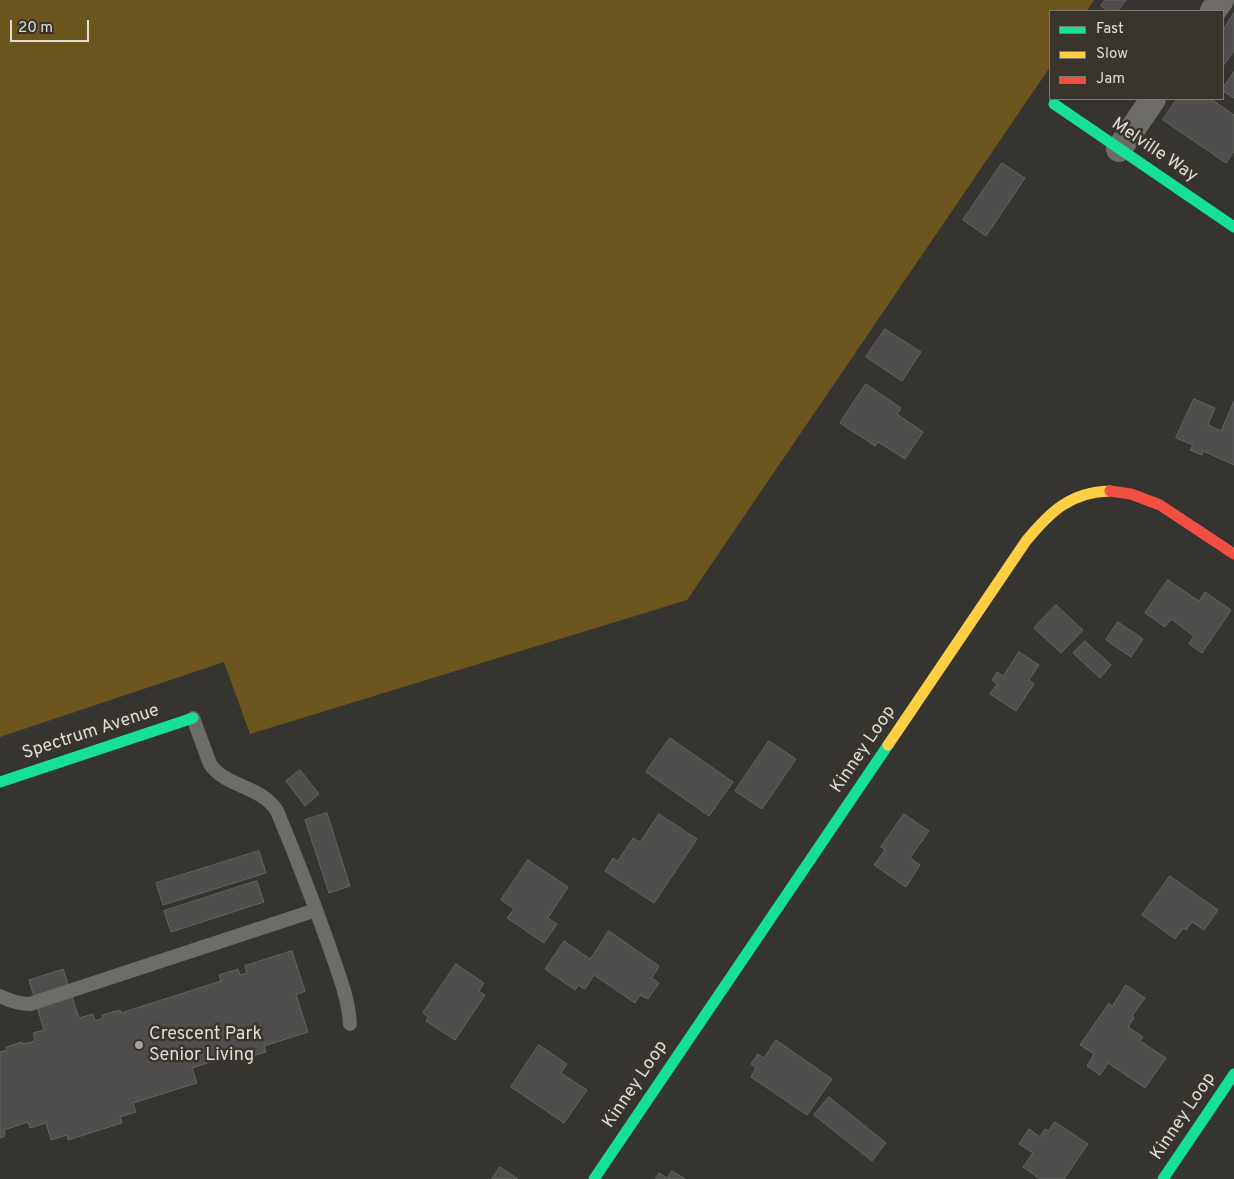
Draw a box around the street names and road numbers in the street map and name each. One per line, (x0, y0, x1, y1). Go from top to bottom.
street label: Melville Way (1107, 114, 1201, 188)
street label: Spectrum Avenue (20, 701, 162, 765)
street label: Kinney Loop (827, 702, 901, 798)
street label: Kinney Loop (599, 1037, 673, 1133)
street label: Kinney Loop (1147, 1069, 1221, 1165)

